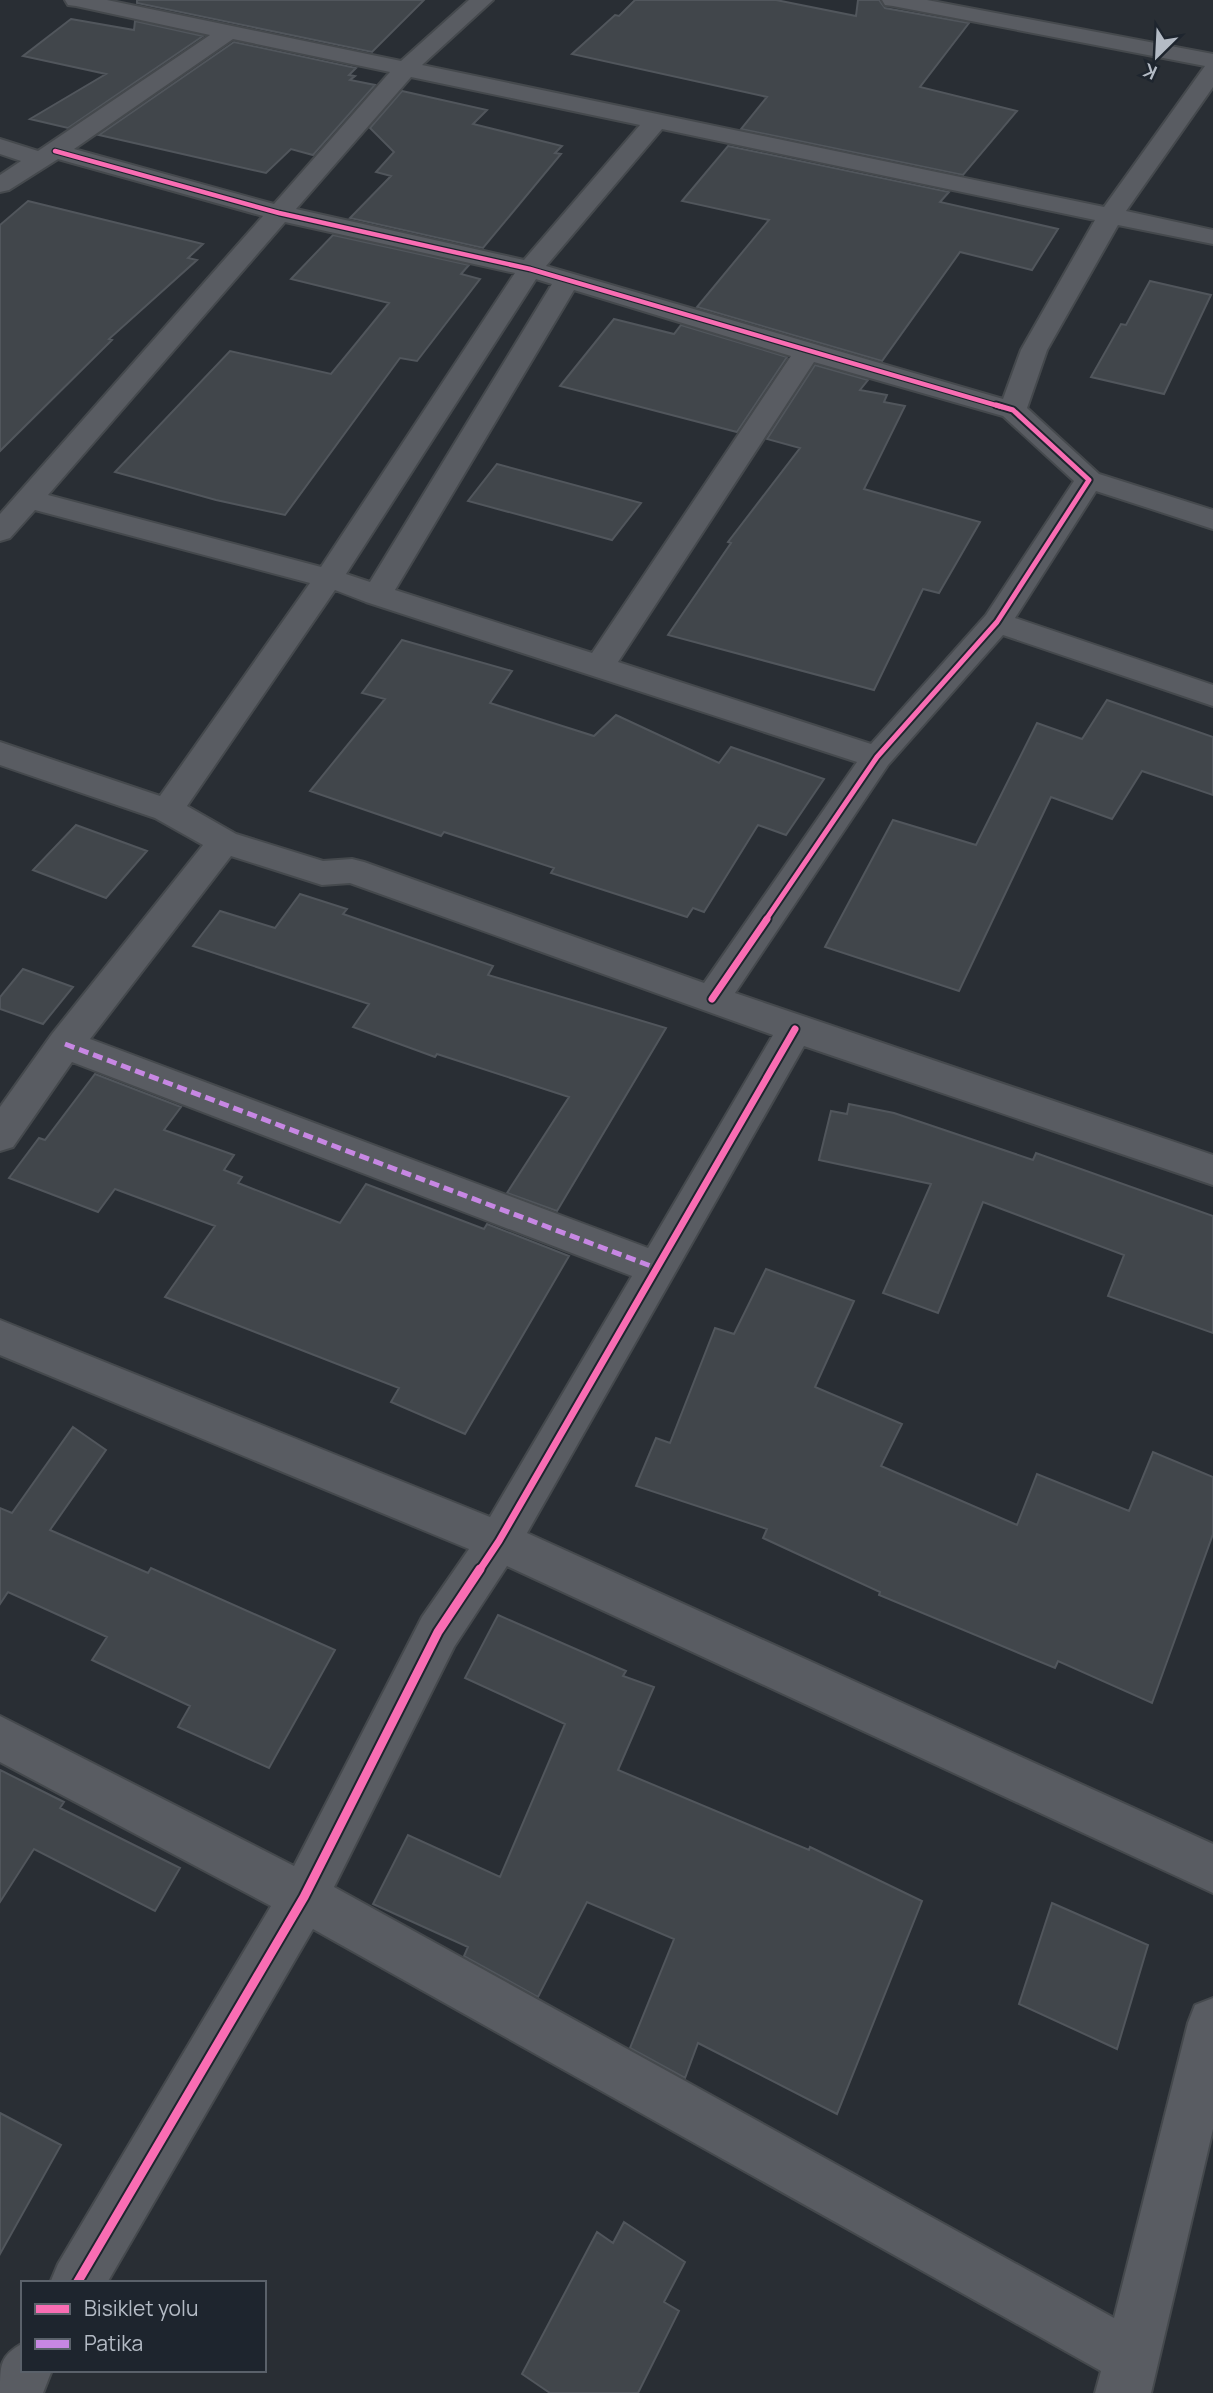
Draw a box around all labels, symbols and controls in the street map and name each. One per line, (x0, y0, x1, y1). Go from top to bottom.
north arrow (1122, 21, 1192, 91)
text: K (1139, 57, 1161, 86)
legend (21, 2281, 266, 2372)
text: Bisiklet yolu (84, 2294, 198, 2322)
text: Patika (84, 2329, 143, 2357)

